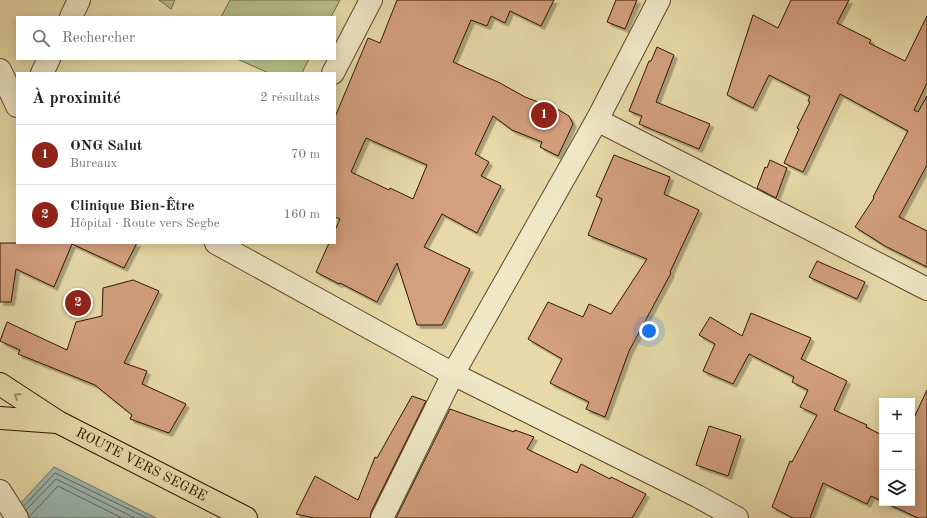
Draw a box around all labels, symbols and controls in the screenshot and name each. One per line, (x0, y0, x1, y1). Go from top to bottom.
search box (16, 16, 336, 60)
icon: search (30, 27, 52, 49)
text: Rechercher (62, 31, 135, 46)
text: À proximité (32, 90, 121, 107)
text: 2 résultats (260, 91, 320, 104)
pin: 1 (531, 100, 557, 130)
text: ONG Salut (70, 139, 142, 154)
text: 1 (41, 148, 49, 161)
text: 70 m (291, 148, 320, 161)
text: Bureaux (70, 157, 117, 170)
text: Clinique Bien-Être (70, 199, 195, 214)
text: 2 (41, 208, 49, 221)
text: 160 m (283, 208, 320, 221)
text: Hôpital · Route vers Segbe (70, 217, 220, 230)
pin: 2 (65, 288, 91, 318)
your location (639, 321, 659, 341)
one-way arrow (15, 393, 22, 400)
map controls (879, 398, 915, 506)
button: + (879, 398, 915, 434)
street label: ROUTE VERS SEGBE (74, 425, 209, 504)
button: − (879, 434, 915, 470)
button: layers (879, 470, 915, 506)

